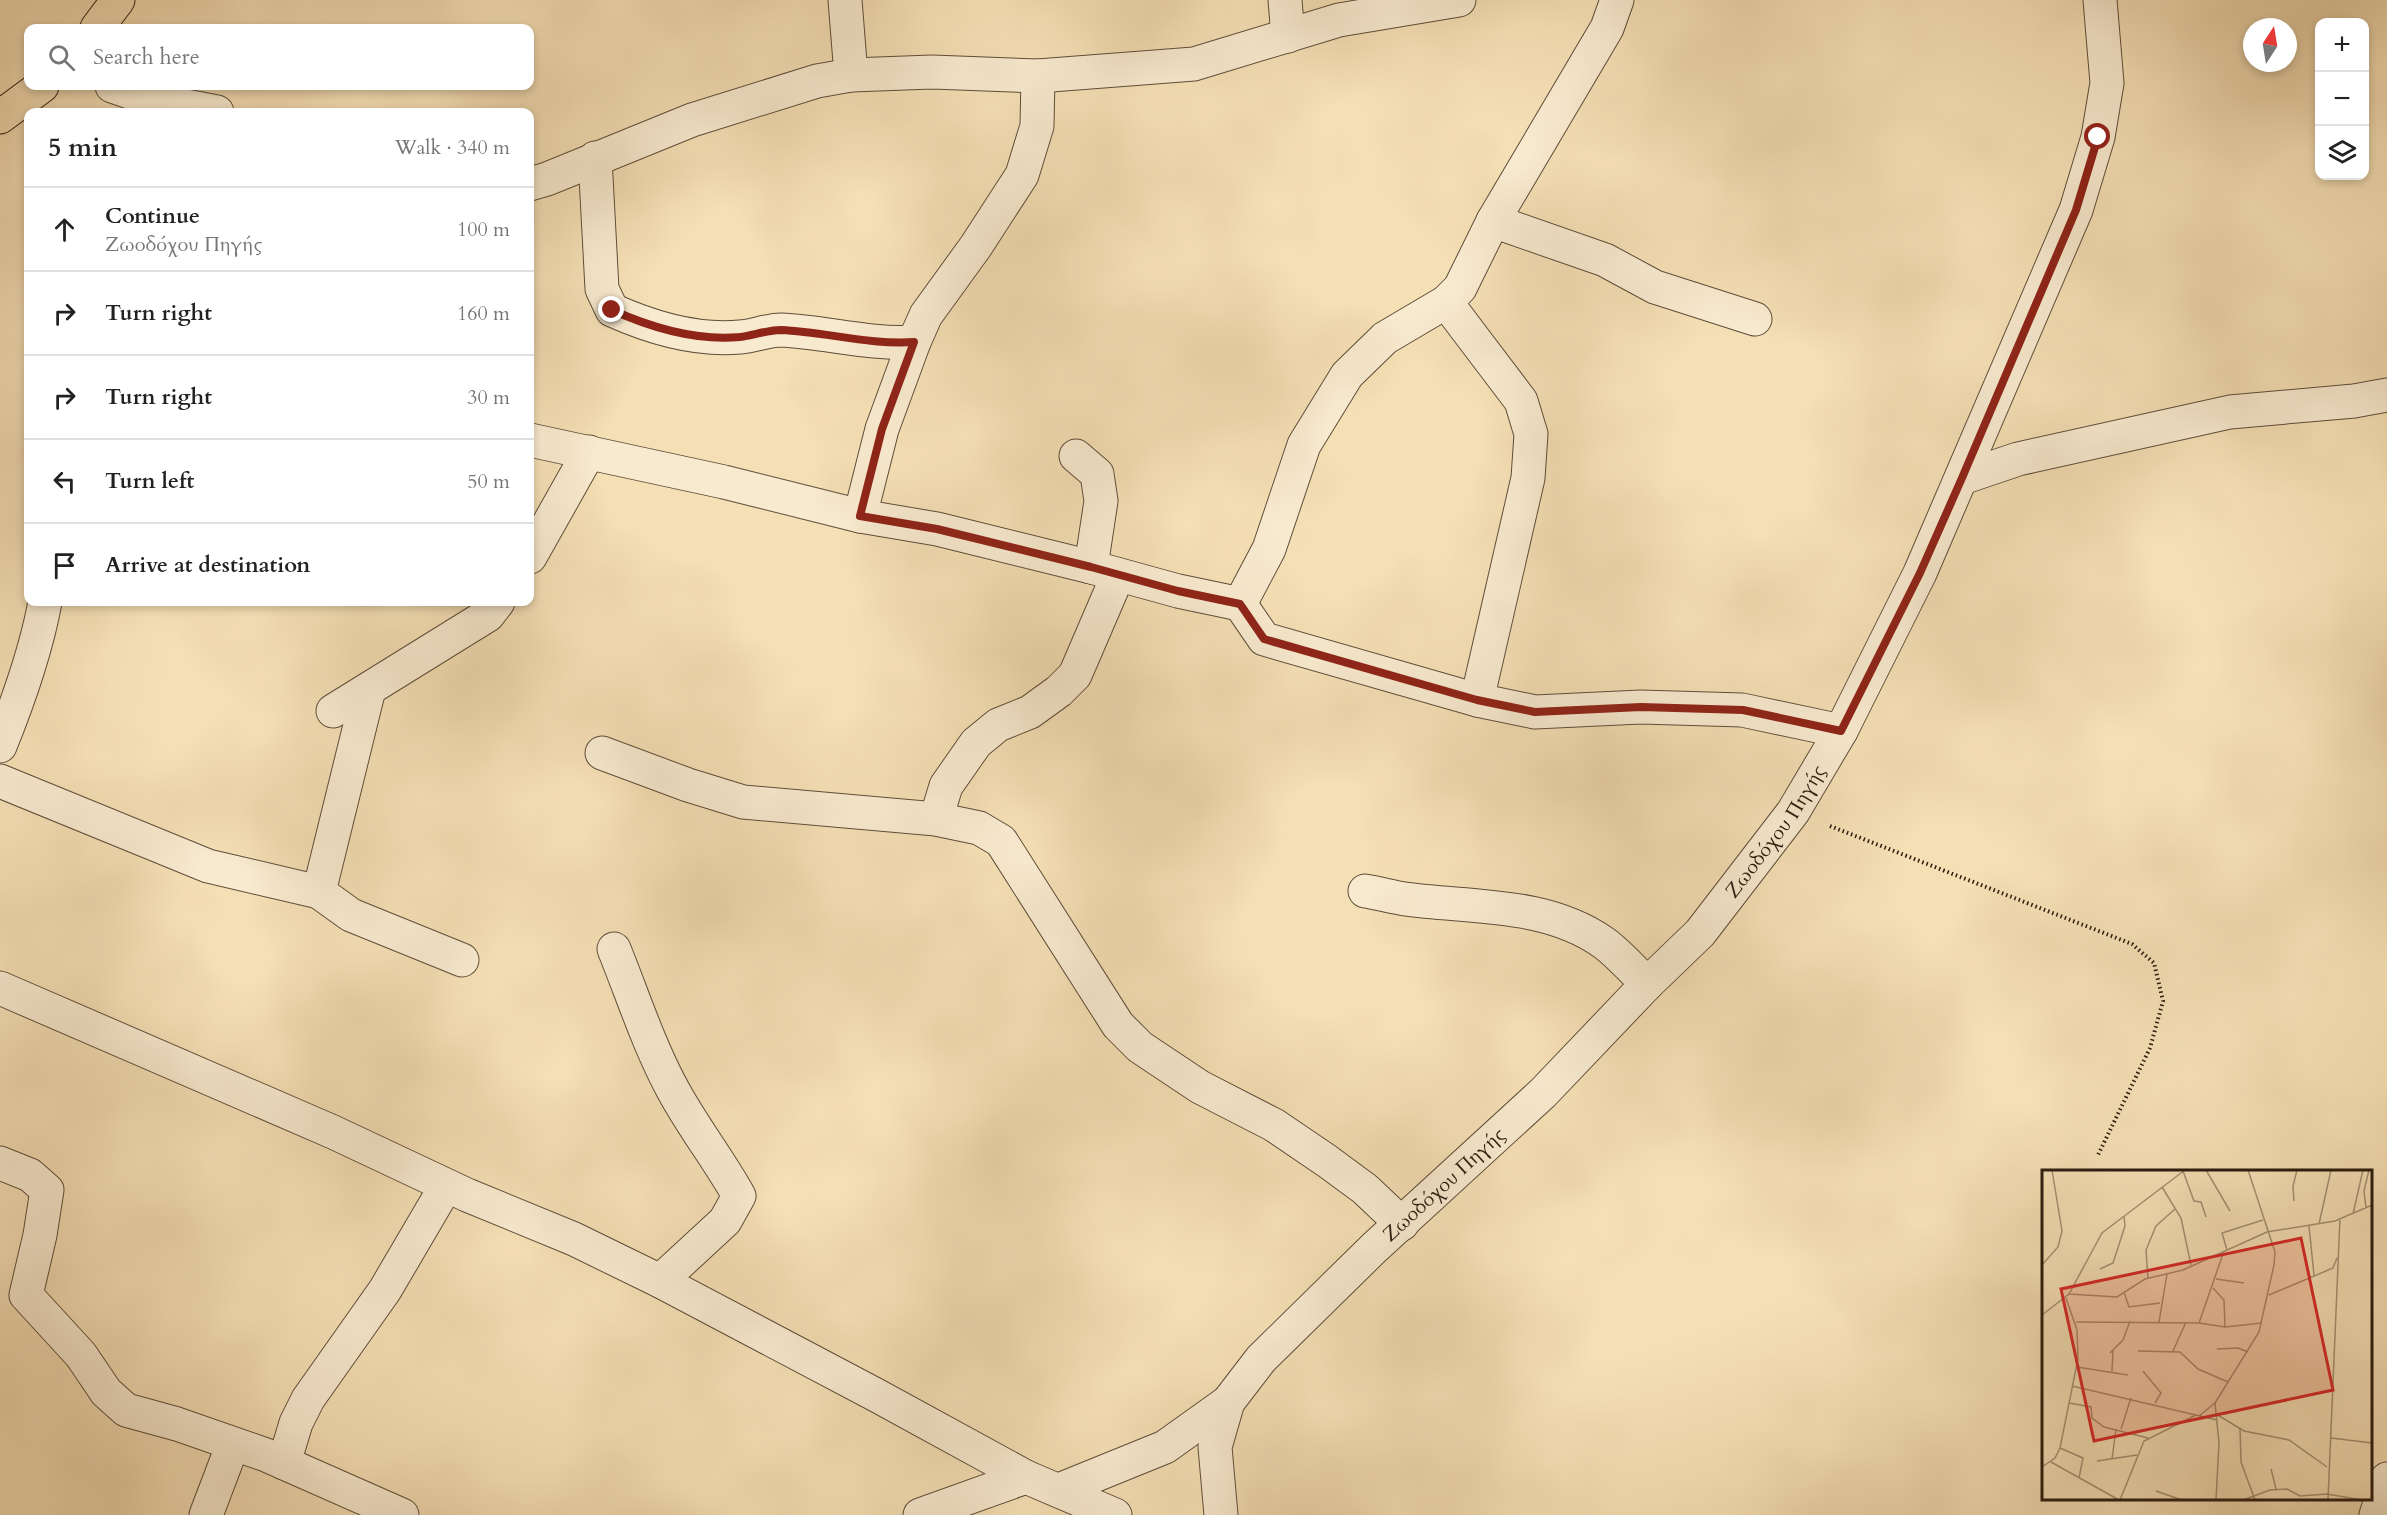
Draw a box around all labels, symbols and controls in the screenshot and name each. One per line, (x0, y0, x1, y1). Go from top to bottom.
north arrow (2243, 18, 2297, 72)
map controls (2315, 18, 2369, 180)
button: + (2315, 18, 2369, 72)
search box (24, 24, 534, 90)
icon: search (45, 41, 78, 74)
text: Search here (93, 42, 200, 72)
button: − (2315, 72, 2369, 126)
route start (2084, 123, 2110, 149)
button: layers (2315, 126, 2369, 180)
text: 5 min (48, 130, 117, 165)
text: Walk · 340 m (395, 134, 510, 161)
text: Continue (105, 201, 200, 231)
icon: ahead (48, 213, 81, 246)
text: 100 m (457, 216, 510, 243)
text: Ζωοδόχου Πηγής (105, 231, 262, 258)
route end (598, 296, 624, 322)
icon: right (48, 297, 81, 330)
text: Turn right (105, 298, 212, 328)
text: 160 m (457, 300, 510, 327)
icon: right (48, 381, 81, 414)
text: Turn right (105, 382, 212, 412)
text: 30 m (467, 384, 510, 411)
icon: left (48, 465, 81, 498)
text: Turn left (105, 466, 194, 496)
text: 50 m (467, 468, 510, 495)
icon: arrive (48, 549, 81, 582)
text: Arrive at destination (105, 550, 310, 580)
street label: Ζωοδόχου Πηγής (1719, 759, 1832, 903)
street label: Ζωοδόχου Πηγής (1376, 1121, 1511, 1247)
inset map (2042, 1170, 2372, 1500)

